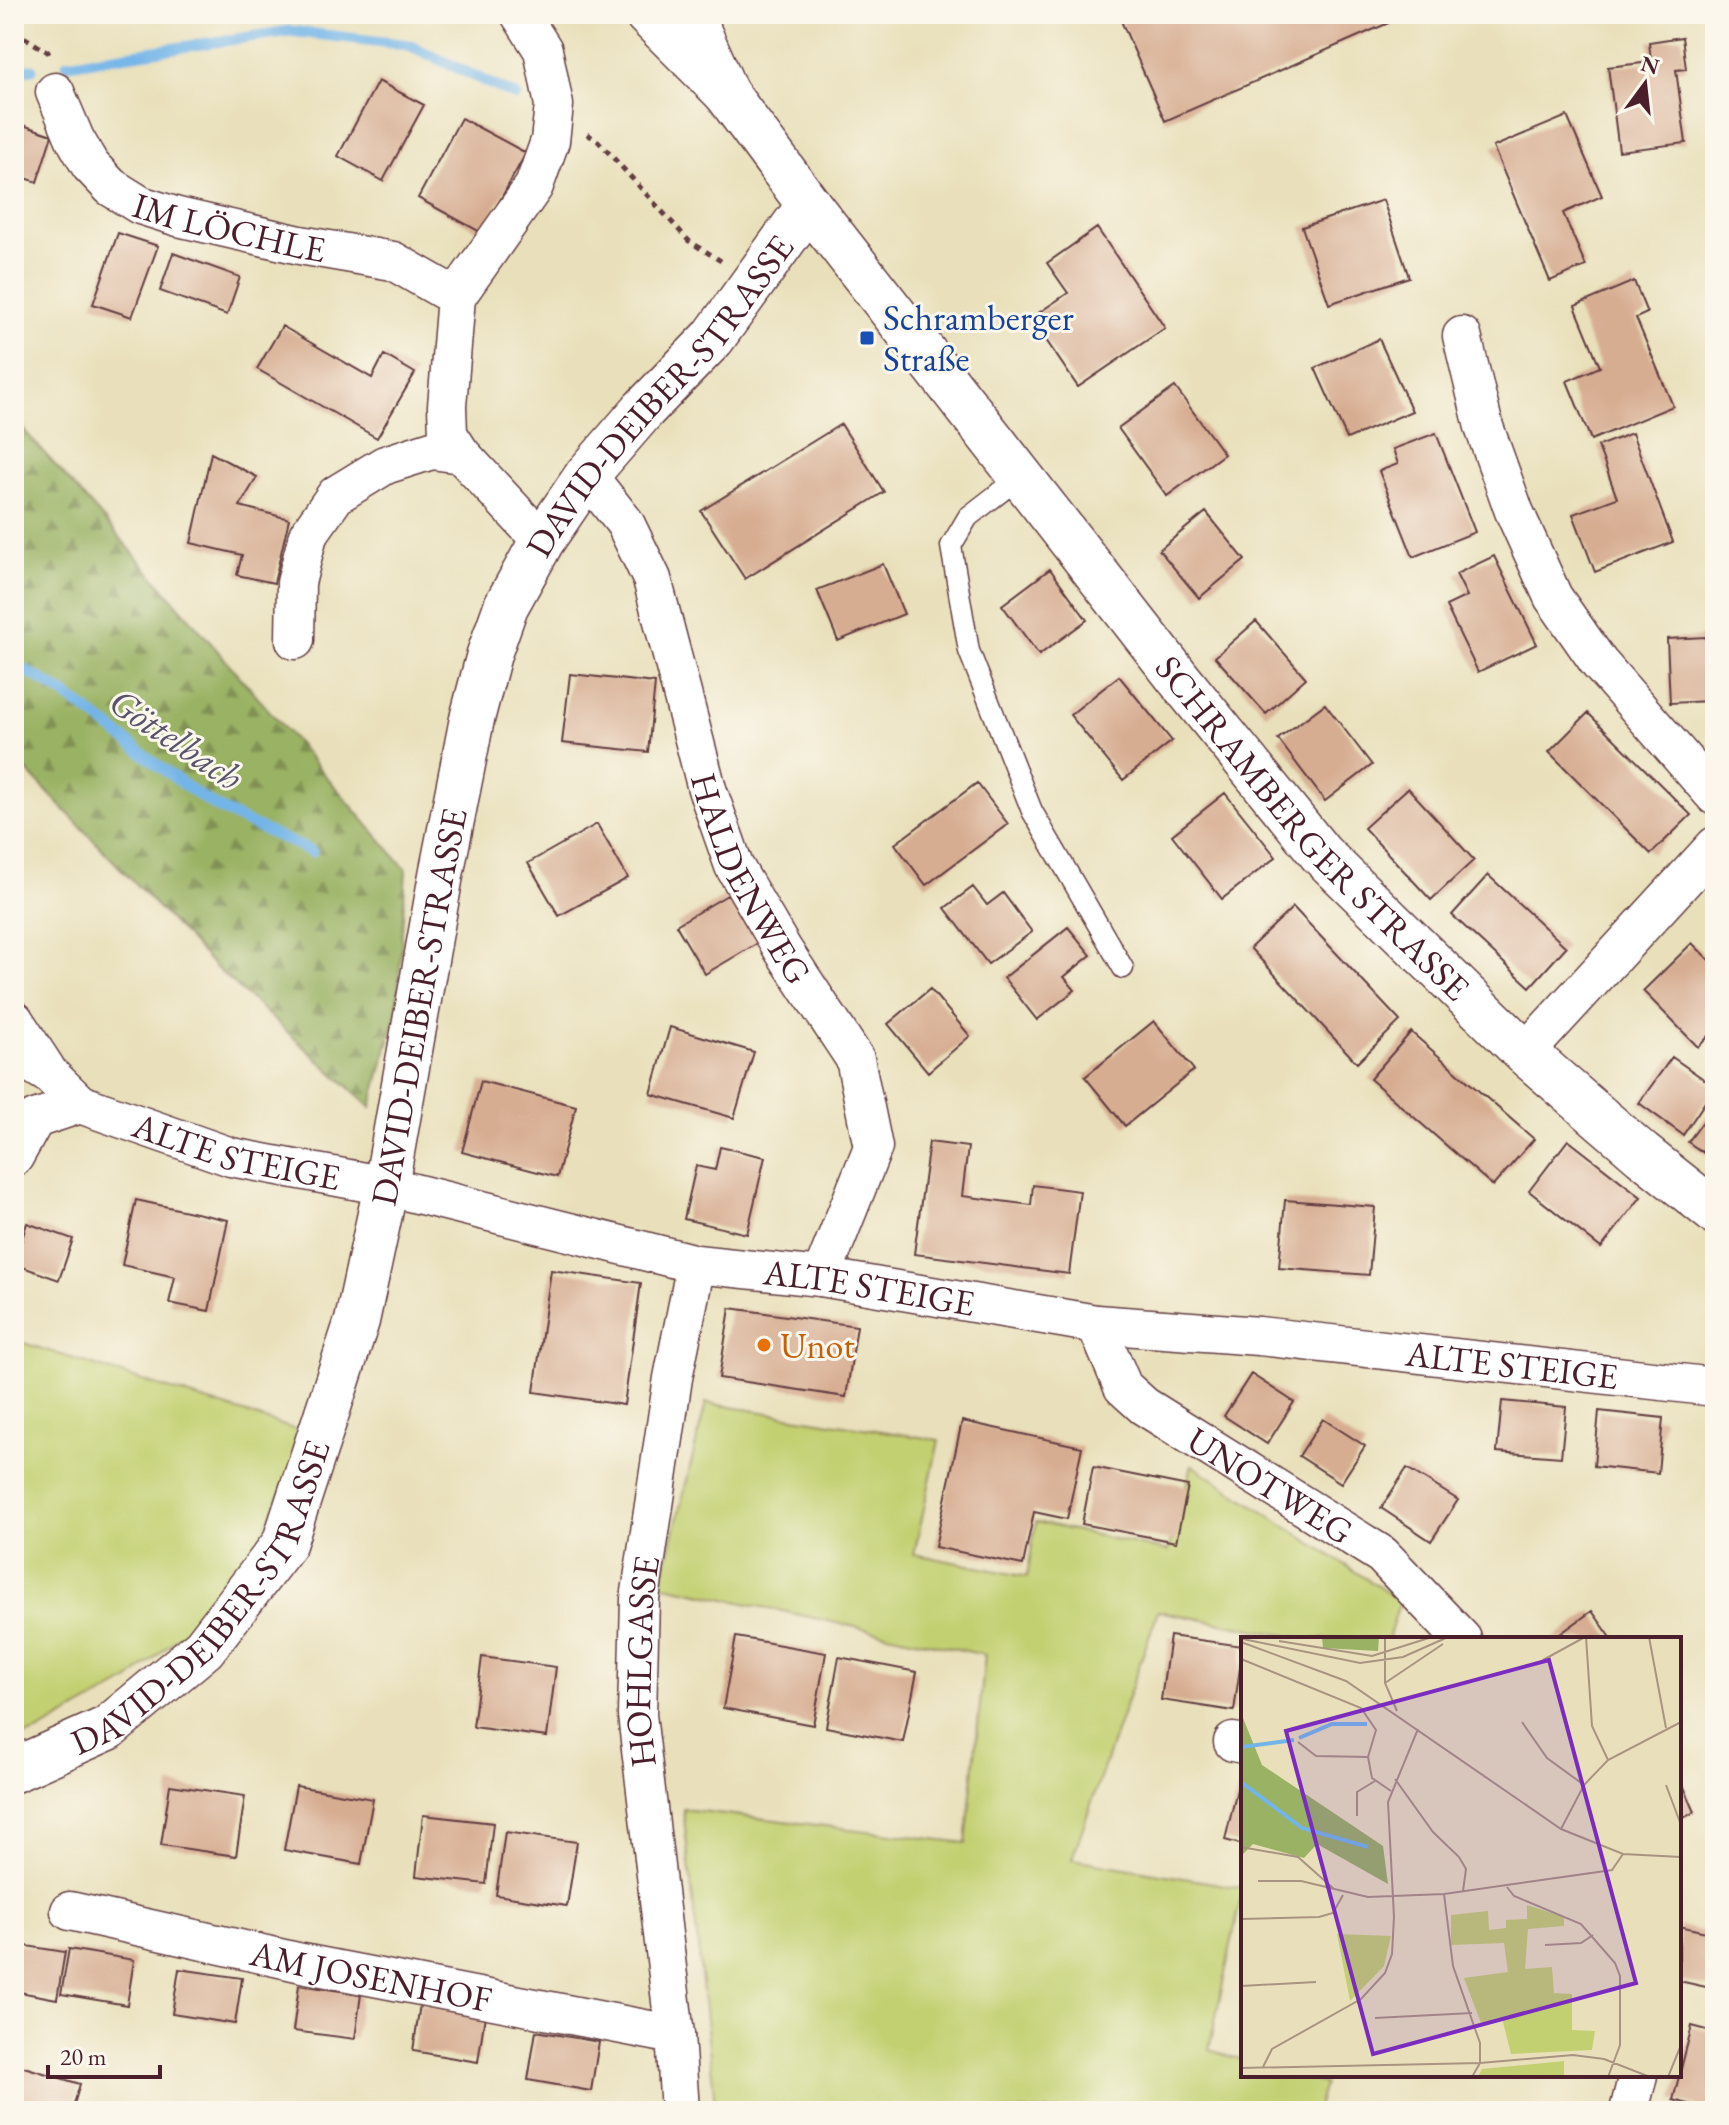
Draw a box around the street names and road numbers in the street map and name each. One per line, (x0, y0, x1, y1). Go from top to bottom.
street label: IM LÖCHLE (127, 181, 329, 273)
street label: DAVID-DEIBER-STRASSE (515, 225, 804, 565)
street label: SCHRAMBERGER STRASSE (1145, 646, 1480, 1011)
street label: HALDENWEG (680, 768, 822, 993)
street label: DAVID-DEIBER-STRASSE (359, 804, 478, 1210)
street label: ALTE STEIGE (125, 1101, 344, 1201)
street label: ALTE STEIGE (760, 1248, 978, 1327)
street label: ALTE STEIGE (1402, 1329, 1621, 1400)
street label: UNOTWEG (1178, 1416, 1362, 1555)
street label: DAVID-DEIBER-STRASSE (64, 1434, 341, 1766)
street label: HOHLGASSE (614, 1553, 670, 1770)
street label: AM JOSENHOF (245, 1929, 496, 2023)

